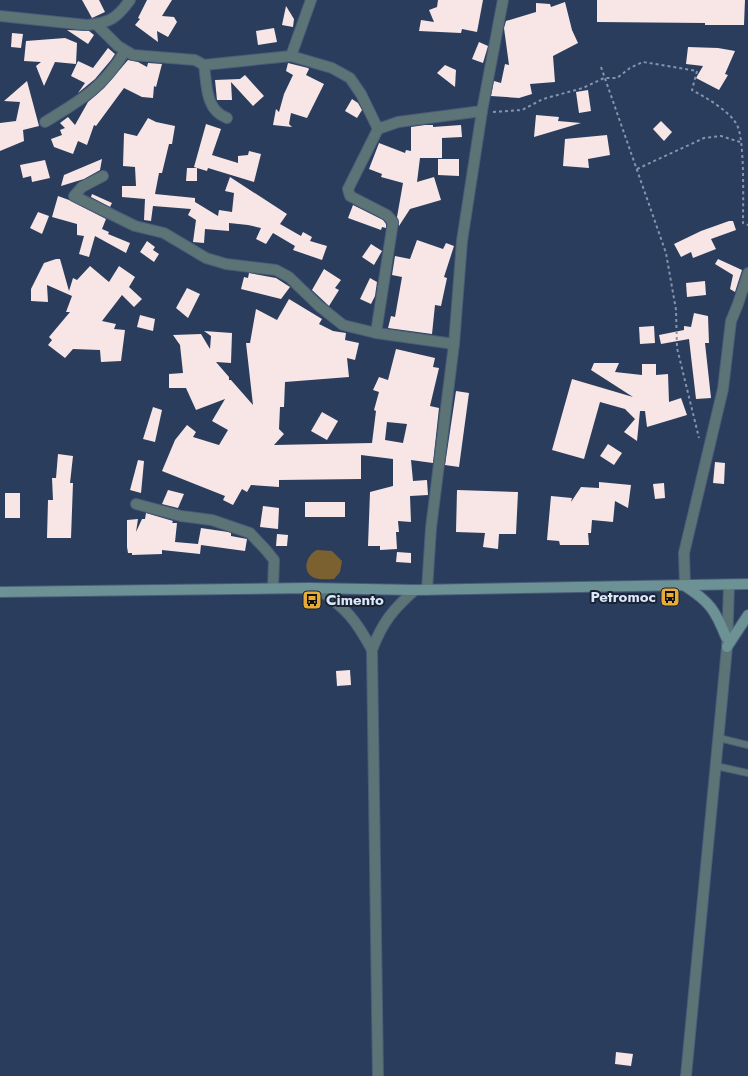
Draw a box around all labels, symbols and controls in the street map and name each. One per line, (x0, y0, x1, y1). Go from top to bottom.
place label: Petromoc (590, 586, 656, 608)
bus stop icon: Petromoc (659, 586, 681, 608)
bus stop icon: Cimento (301, 589, 323, 611)
place label: Cimento (326, 589, 384, 611)

